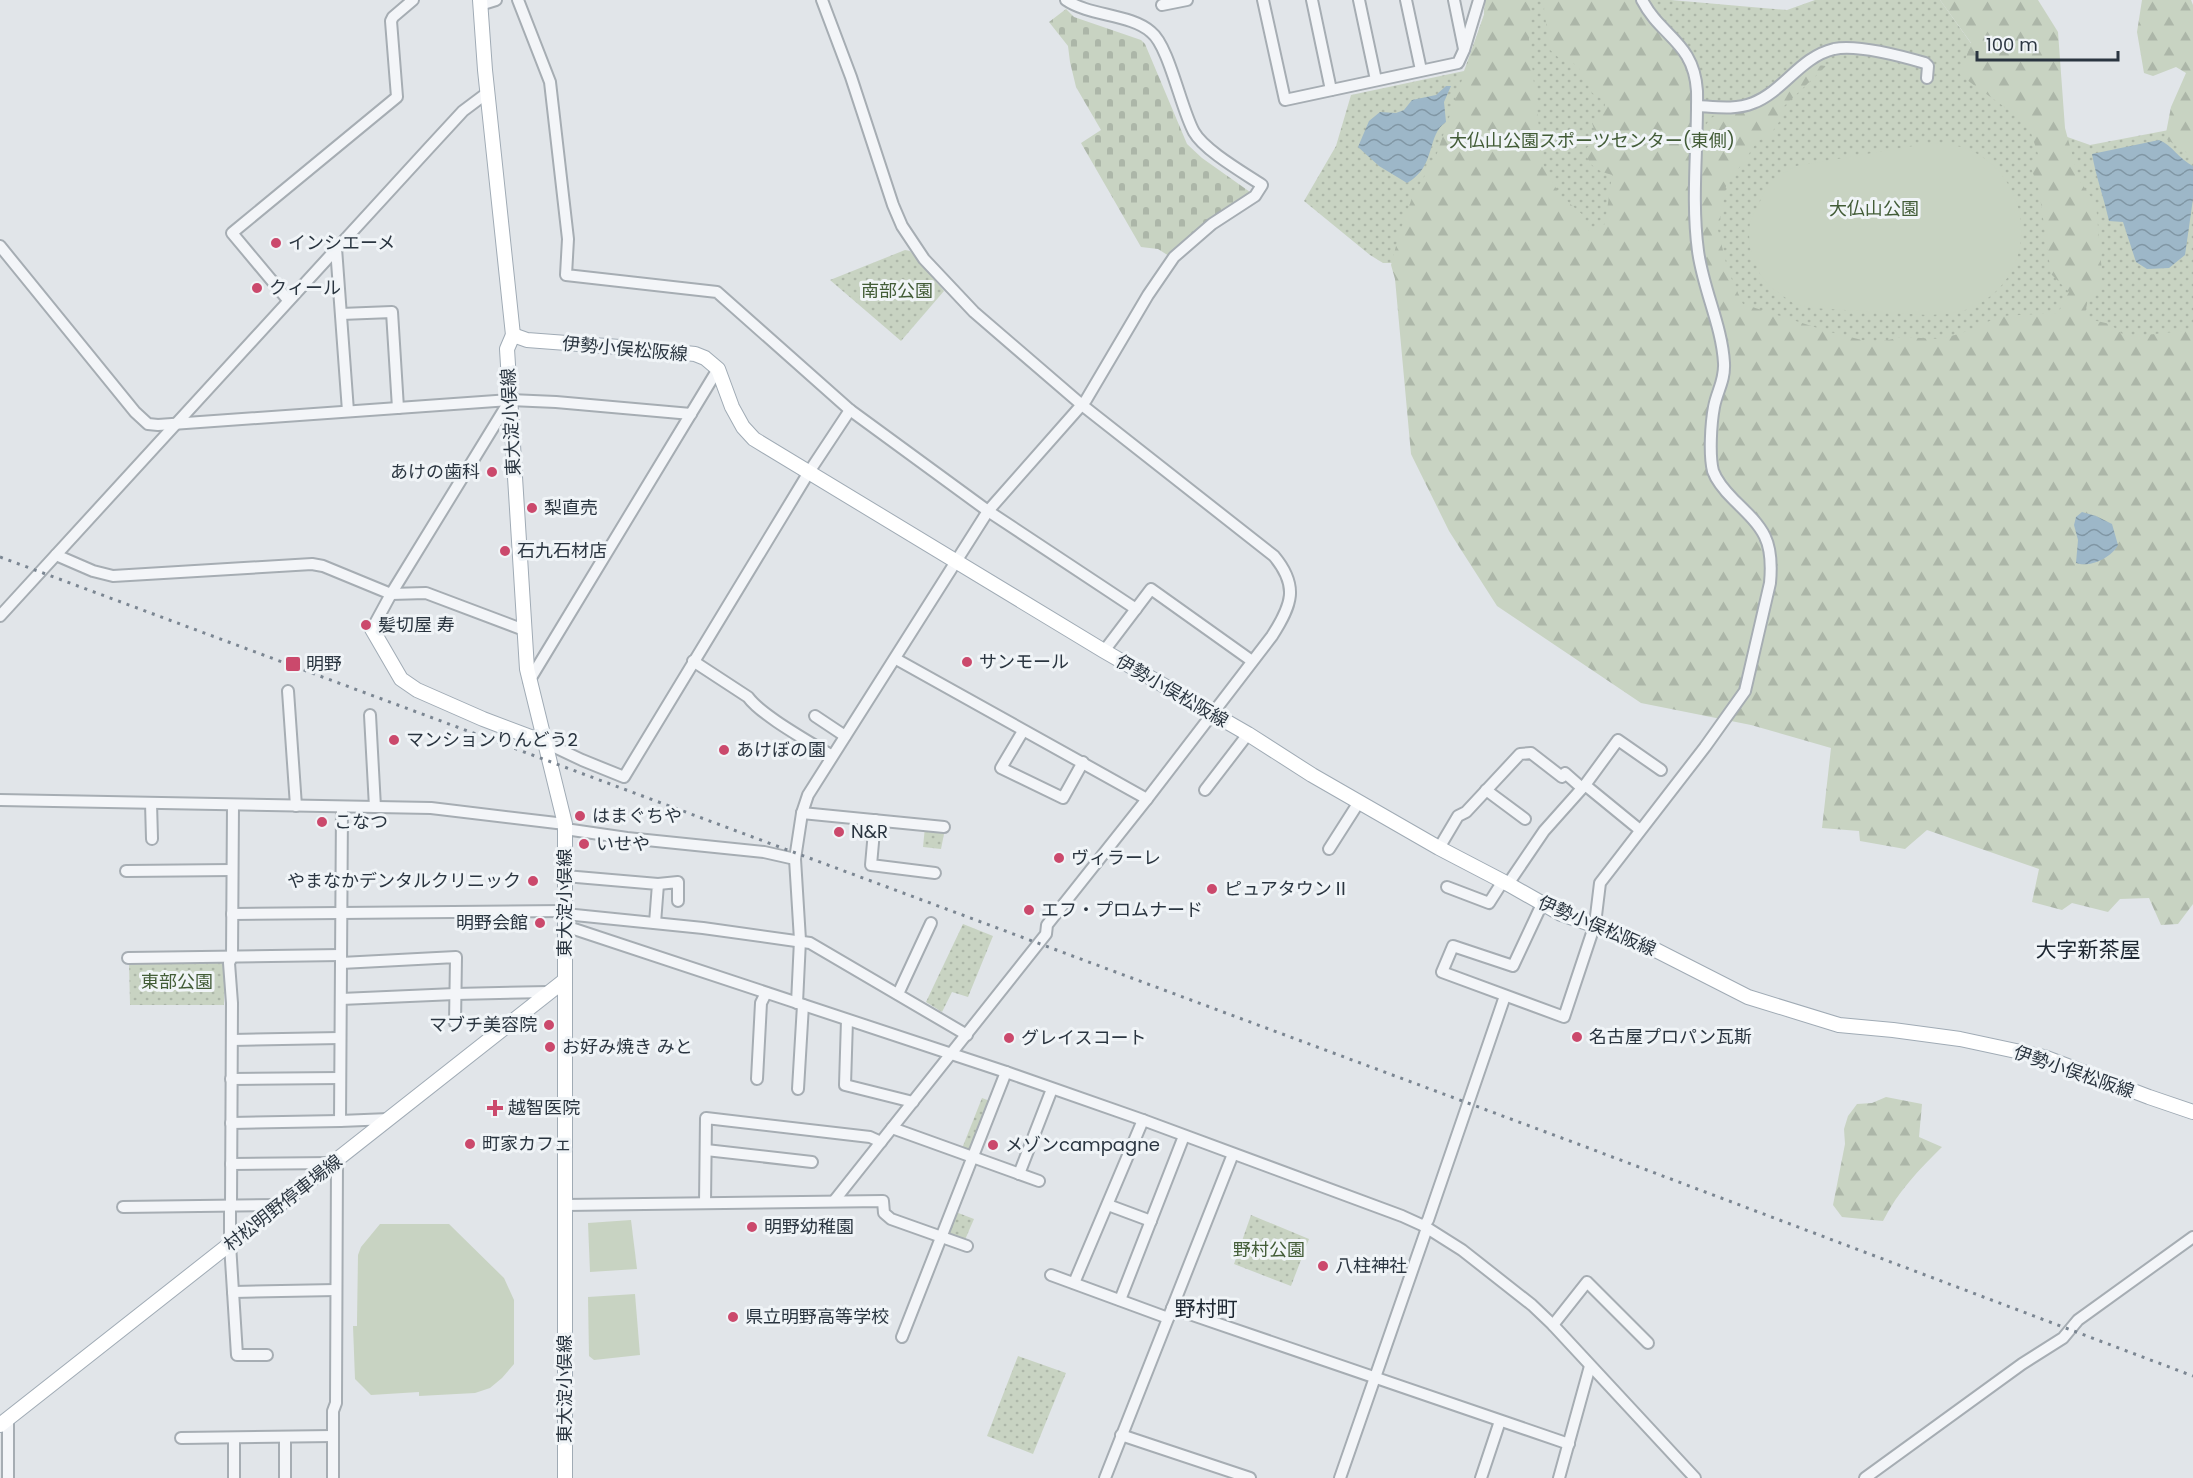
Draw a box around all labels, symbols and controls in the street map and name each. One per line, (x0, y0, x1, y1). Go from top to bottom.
scale bar (1977, 24, 2118, 62)
text: 100 m (1986, 32, 2038, 57)
park label: 大仏山公園スポーツセンター(東側) (1449, 128, 1735, 153)
park label: 大仏山公園 (1829, 196, 1919, 221)
place label: インシエーメ (288, 230, 395, 255)
marker: インシエーメ (269, 236, 283, 250)
place label: クィール (269, 275, 341, 300)
park label: 南部公園 (861, 278, 933, 303)
marker: クィール (250, 281, 264, 295)
street label: 伊勢小俣松阪線 (561, 331, 689, 366)
street label: 東大淀小俣線 (495, 367, 526, 477)
place label: あけの歯科 (390, 459, 480, 484)
marker: あけの歯科 (485, 465, 499, 479)
place label: 梨直売 (544, 495, 598, 520)
marker: 梨直売 (525, 501, 539, 515)
place label: 石九石材店 (517, 538, 607, 563)
marker: 石九石材店 (498, 544, 512, 558)
place label: 髪切屋 寿 (378, 612, 455, 637)
marker: 髪切屋 寿 (359, 618, 373, 632)
street label: 伊勢小俣松阪線 (1111, 648, 1233, 733)
place label: サンモール (979, 649, 1069, 674)
place label: 明野 (306, 651, 342, 676)
marker: 明野 (284, 655, 302, 673)
marker: サンモール (960, 655, 974, 669)
place label: マンションりんどう2 (406, 727, 578, 752)
marker: マンションりんどう2 (387, 733, 401, 747)
place label: あけぼの園 (736, 737, 826, 762)
marker: あけぼの園 (717, 743, 731, 757)
place label: はまぐちや (592, 803, 682, 828)
place label: こなつ (334, 809, 388, 834)
marker: はまぐちや (573, 809, 587, 823)
marker: こなつ (315, 815, 329, 829)
place label: N&R (851, 819, 888, 844)
marker: N&R (832, 825, 846, 839)
place label: いせや (596, 831, 650, 856)
marker: いせや (577, 837, 591, 851)
place label: ヴィラーレ (1071, 845, 1161, 870)
street label: 東大淀小俣線 (552, 849, 577, 957)
marker: ヴィラーレ (1052, 851, 1066, 865)
place label: やまなかデンタルクリニック (287, 868, 521, 893)
marker: やまなかデンタルクリニック (526, 874, 540, 888)
place label: ピュアタウンⅡ (1224, 876, 1350, 901)
marker: ピュアタウンⅡ (1205, 882, 1219, 896)
street label: 伊勢小俣松阪線 (1534, 889, 1660, 962)
place label: エフ・プロムナード (1041, 897, 1203, 922)
marker: エフ・プロムナード (1022, 903, 1036, 917)
place label: 明野会館 (456, 910, 528, 935)
marker: 明野会館 (533, 916, 547, 930)
district label: 大字新茶屋 (2036, 935, 2141, 964)
park label: 東部公園 (141, 969, 213, 994)
place label: マブチ美容院 (429, 1012, 537, 1037)
marker: マブチ美容院 (542, 1018, 556, 1032)
place label: 名古屋プロパン瓦斯 (1589, 1024, 1752, 1049)
place label: グレイスコート (1021, 1025, 1146, 1050)
marker: 名古屋プロパン瓦斯 (1570, 1030, 1584, 1044)
marker: グレイスコート (1002, 1031, 1016, 1045)
place label: お好み焼き みと (562, 1034, 693, 1059)
street label: 伊勢小俣松阪線 (2011, 1039, 2138, 1104)
marker: お好み焼き みと (543, 1040, 557, 1054)
place label: 越智医院 (508, 1095, 580, 1120)
marker: 越智医院 (486, 1099, 504, 1117)
place label: 町家カフェ (482, 1131, 572, 1156)
place label: メゾンcampagne (1005, 1132, 1160, 1157)
marker: 町家カフェ (463, 1137, 477, 1151)
marker: メゾンcampagne (986, 1138, 1000, 1152)
street label: 村松明野停車場線 (218, 1148, 347, 1257)
place label: 明野幼稚園 (764, 1214, 854, 1239)
marker: 明野幼稚園 (745, 1220, 759, 1234)
park label: 野村公園 (1233, 1237, 1305, 1262)
place label: 八柱神社 (1335, 1253, 1407, 1278)
marker: 八柱神社 (1316, 1259, 1330, 1273)
district label: 野村町 (1175, 1294, 1238, 1323)
place label: 県立明野高等学校 (745, 1304, 889, 1329)
marker: 県立明野高等学校 (726, 1310, 740, 1324)
street label: 東大淀小俣線 (552, 1335, 577, 1443)

